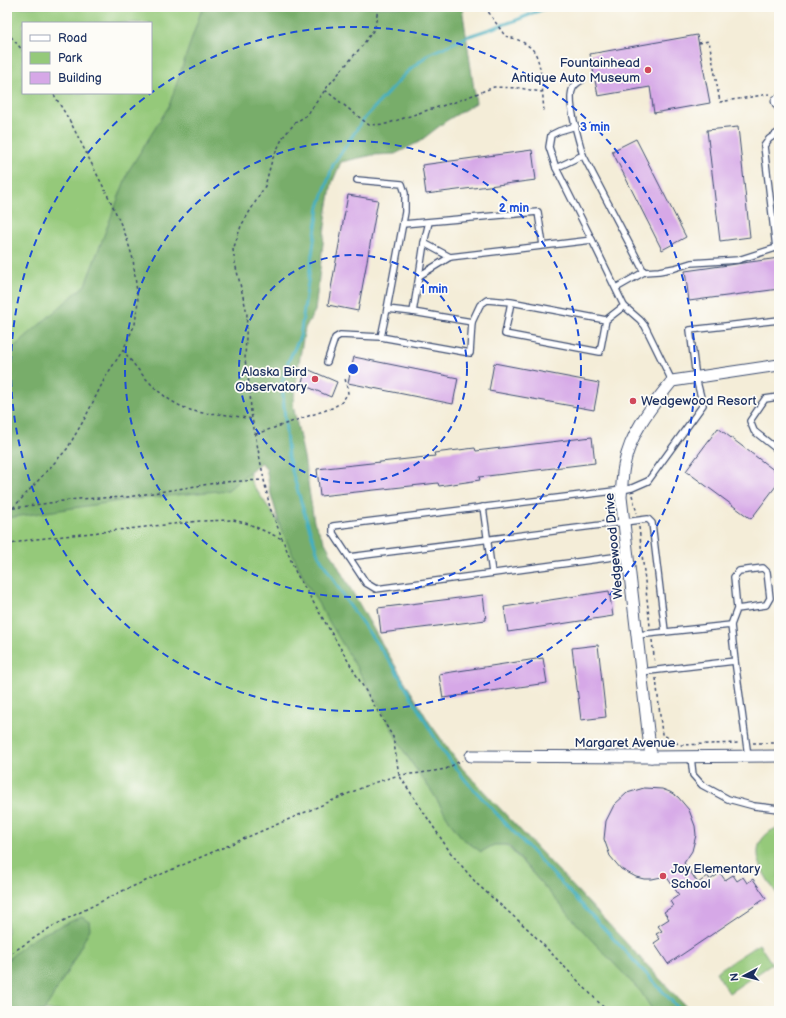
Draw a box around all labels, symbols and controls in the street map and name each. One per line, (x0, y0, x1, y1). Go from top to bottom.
legend (22, 22, 152, 94)
text: Road (58, 31, 87, 46)
text: Park (58, 51, 82, 66)
place label: Fountainhead Antique Auto Museum (511, 55, 640, 86)
marker: Fountainhead Antique Auto Museum (643, 65, 653, 75)
text: Building (58, 71, 102, 86)
text: 3 min (580, 120, 610, 135)
text: 2 min (499, 201, 529, 216)
text: 1 min (420, 282, 448, 297)
centre of rings (346, 362, 360, 376)
place label: Alaska Bird Observatory (235, 364, 307, 395)
marker: Alaska Bird Observatory (310, 374, 320, 384)
place label: Wedgewood Resort (641, 393, 756, 409)
marker: Wedgewood Resort (628, 396, 638, 406)
street label: Wedgewood Drive (601, 492, 627, 600)
street label: Margaret Avenue (574, 735, 676, 751)
place label: Joy Elementary School (671, 861, 760, 892)
marker: Joy Elementary School (658, 871, 668, 881)
north arrow (724, 956, 764, 996)
text: N (728, 972, 742, 982)

